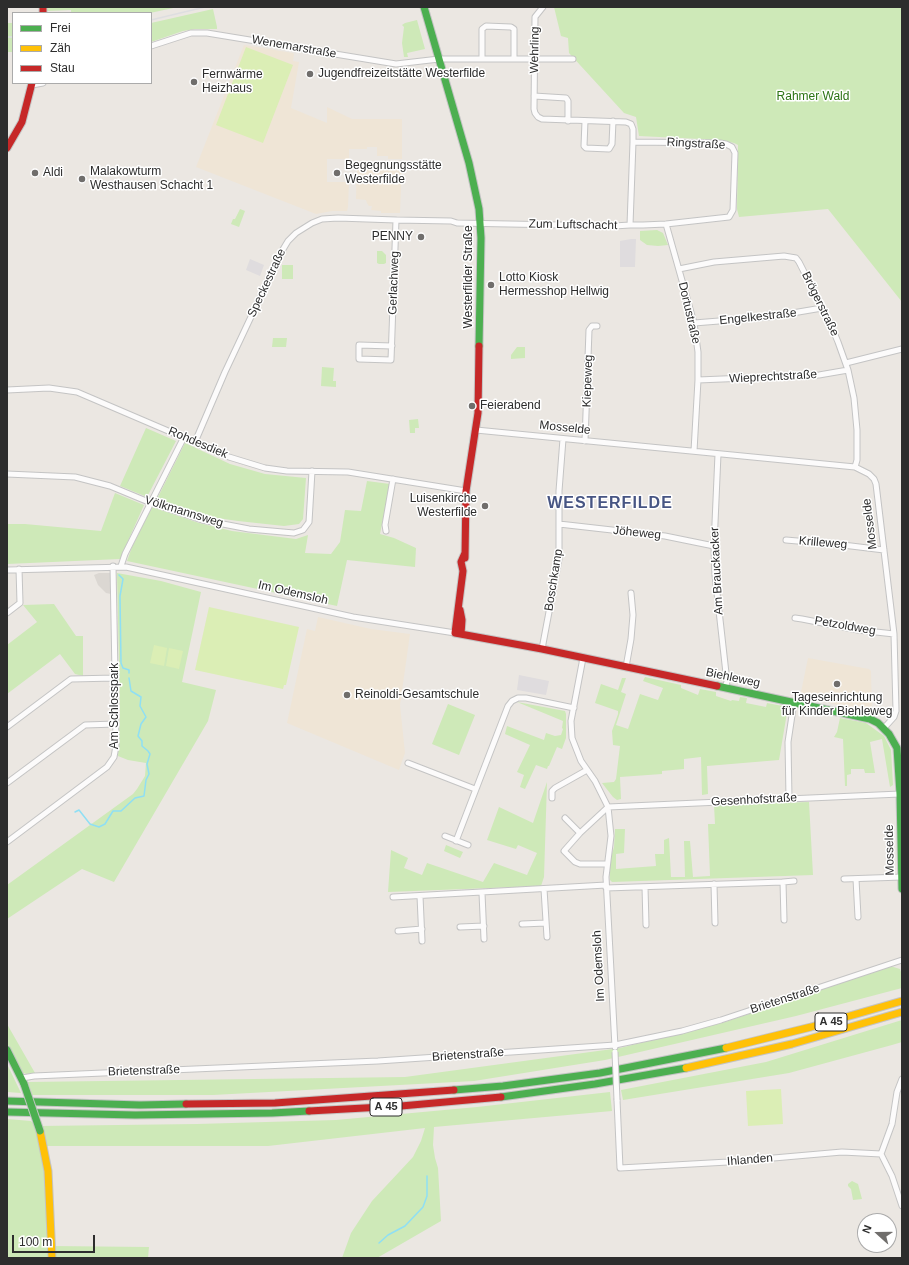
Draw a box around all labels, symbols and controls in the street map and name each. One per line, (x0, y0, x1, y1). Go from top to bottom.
legend (12, 12, 152, 84)
text: Frei (50, 21, 71, 35)
street label: Wehrling (527, 26, 543, 74)
street label: Wenemarstraße (250, 32, 338, 62)
text: Zäh (50, 41, 71, 55)
text: Stau (50, 61, 75, 75)
place label: Jugendfreizeitstätte Westerfilde (318, 67, 485, 81)
place label: Fernwärme Heizhaus (202, 68, 263, 96)
marker: Jugendfreizeitstätte Westerfilde (305, 69, 315, 79)
marker: Fernwärme Heizhaus (189, 77, 199, 87)
park label: Rahmer Wald (777, 90, 849, 104)
street label: Ringstraße (666, 135, 726, 153)
place label: Begegnungsstätte Westerfilde (345, 159, 442, 187)
place label: Malakowturm Westhausen Schacht 1 (90, 165, 213, 193)
place label: Aldi (43, 166, 63, 180)
marker: Aldi (30, 168, 40, 178)
marker: Begegnungsstätte Westerfilde (332, 168, 342, 178)
marker: Malakowturm Westhausen Schacht 1 (77, 174, 87, 184)
street label: Zum Luftschacht (529, 217, 617, 233)
street label: Westerfilder Straße (462, 225, 476, 329)
place label: PENNY (372, 230, 413, 244)
marker: PENNY (416, 232, 426, 242)
street label: Speckestraße (245, 246, 289, 320)
street label: Gerlachweg (386, 251, 402, 315)
street label: Brögerstraße (798, 269, 842, 339)
place label: Lotto Kiosk Hermesshop Hellwig (499, 271, 609, 299)
marker: Lotto Kiosk Hermesshop Hellwig (486, 280, 496, 290)
street label: Dortustraße (675, 281, 703, 345)
street label: Engelkestraße (719, 306, 797, 328)
street label: Kiepeweg (580, 354, 596, 408)
street label: Wieprechtstraße (729, 368, 817, 386)
place label: Feierabend (480, 399, 541, 413)
marker: Feierabend (467, 401, 477, 411)
street label: Mosselde (539, 418, 591, 438)
street label: Rohdesdiek (166, 424, 230, 462)
place label: Luisenkirche Westerfilde (410, 492, 477, 520)
street label: Völkmannsweg (143, 493, 225, 531)
district label: WESTERFILDE (547, 494, 673, 514)
street label: Mosselde (860, 498, 880, 550)
marker: Luisenkirche Westerfilde (480, 501, 490, 511)
street label: Jöheweg (612, 523, 662, 543)
street label: Am Brauckacker (708, 527, 726, 615)
street label: Krilleweg (798, 534, 848, 552)
street label: Boschkamp (542, 548, 566, 612)
street label: Im Odemsloh (257, 578, 329, 608)
street label: Petzoldweg (813, 614, 877, 638)
street label: Am Schlosspark (108, 663, 122, 749)
street label: Biehleweg (704, 665, 762, 691)
marker: Tageseinrichtung für Kinder Biehleweg (832, 679, 842, 689)
place label: Reinoldi-Gesamtschule (355, 688, 479, 702)
marker: Reinoldi-Gesamtschule (342, 690, 352, 700)
place label: Tageseinrichtung für Kinder Biehleweg (782, 691, 892, 719)
street label: Gesenhofstraße (711, 791, 797, 809)
street label: Mosselde (882, 824, 898, 876)
street label: Im Odemsloh (590, 930, 608, 1002)
street label: Brietenstraße (749, 981, 821, 1017)
road number: A 45 (815, 1013, 847, 1031)
street label: Brietenstraße (432, 1045, 504, 1065)
street label: Brietenstraße (108, 1063, 180, 1079)
road number: A 45 (370, 1098, 402, 1116)
street label: Ihlanden (726, 1151, 774, 1169)
north arrow (857, 1213, 897, 1253)
text: N (860, 1223, 874, 1235)
scale bar (14, 1227, 97, 1253)
text: 100 m (19, 1235, 52, 1249)

